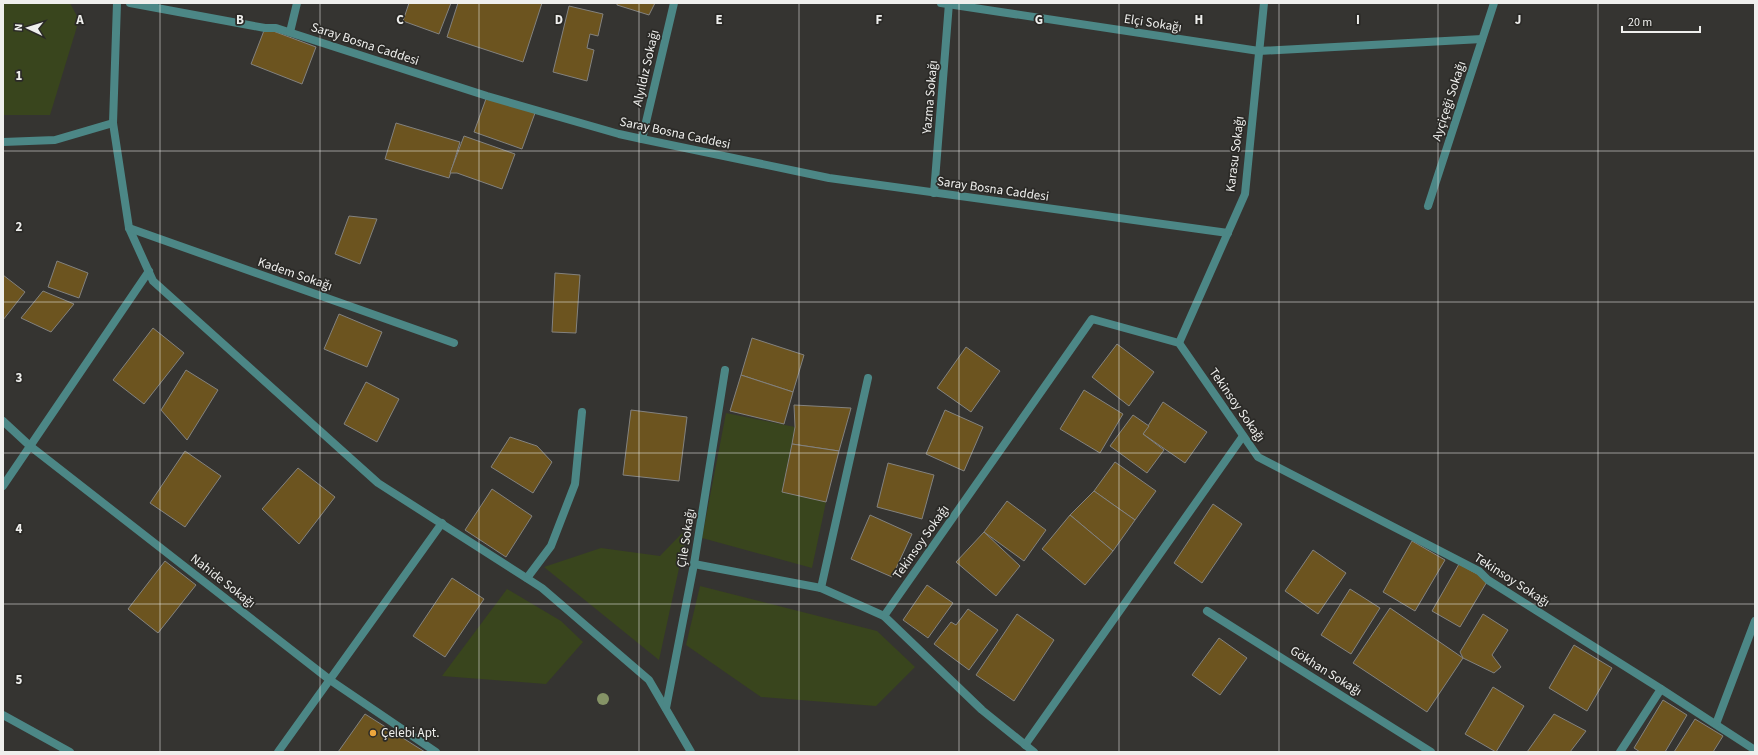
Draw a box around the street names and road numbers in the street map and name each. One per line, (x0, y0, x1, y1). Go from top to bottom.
street label: Elçi Sokağı (1123, 10, 1183, 36)
street label: Saray Bosna Caddesi (309, 19, 421, 69)
street label: Alyıldız Sokağı (628, 28, 664, 108)
street label: Yazma Sokağı (918, 59, 942, 136)
street label: Ayçiçeği Sokağı (1428, 59, 1470, 143)
street label: Saray Bosna Caddesi (618, 112, 732, 154)
street label: Karasu Sokağı (1221, 115, 1249, 193)
street label: Saray Bosna Caddesi (936, 172, 1050, 206)
street label: Kadem Sokağı (255, 253, 335, 295)
street label: Tekinsoy Sokağı (1205, 364, 1269, 446)
street label: Tekinsoy Sokağı (889, 501, 953, 583)
street label: Çile Sokağı (672, 507, 700, 569)
street label: Tekinsoy Sokağı (1471, 549, 1553, 611)
street label: Nahide Sokağı (187, 550, 259, 612)
street label: Gökhan Sokağı (1287, 642, 1365, 700)

